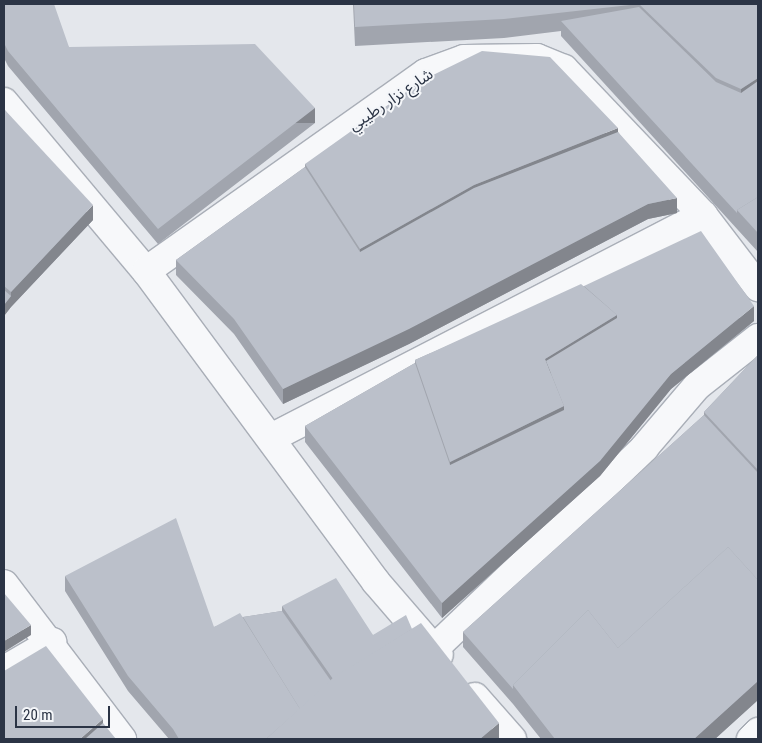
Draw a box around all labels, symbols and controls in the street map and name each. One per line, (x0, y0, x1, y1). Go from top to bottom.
street label: شارع نزار رطيبي (345, 65, 437, 135)
scale bar (18, 696, 112, 728)
text: 20 m (23, 706, 53, 724)

